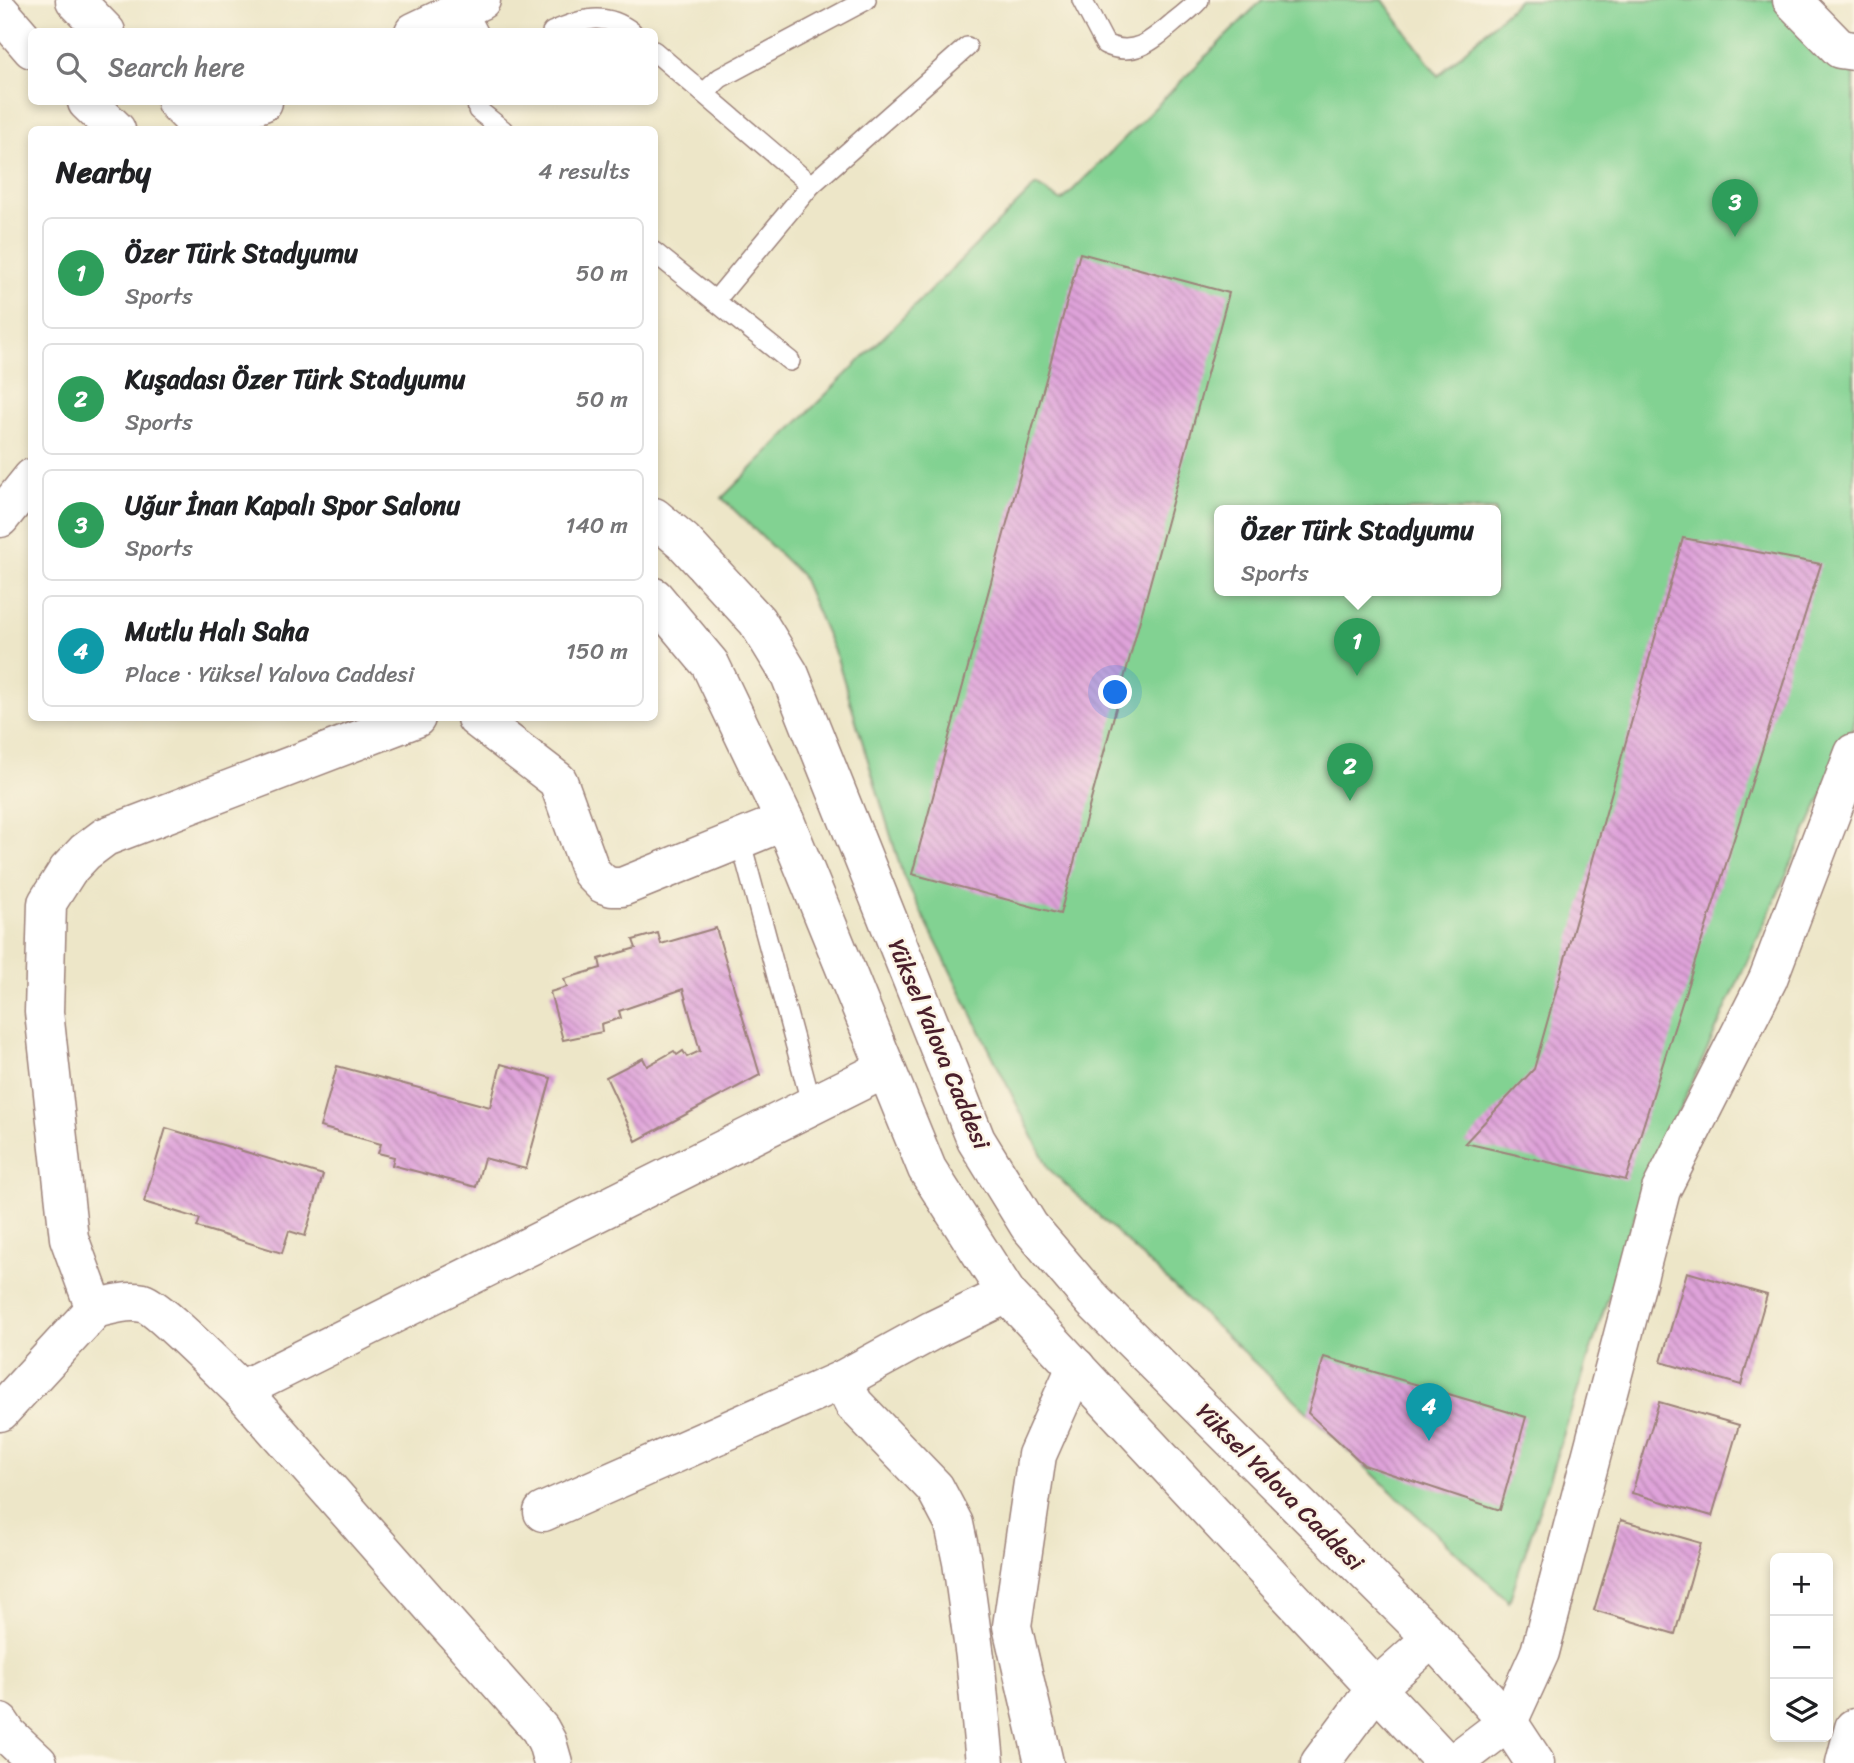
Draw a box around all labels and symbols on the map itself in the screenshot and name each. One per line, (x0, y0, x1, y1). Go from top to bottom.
pin: 3 (1712, 179, 1758, 237)
pin: 1 (1334, 618, 1380, 676)
your location (1098, 675, 1132, 709)
pin: 2 (1327, 743, 1373, 801)
street label: Yüksel Yalova Caddesi (876, 932, 1003, 1157)
pin: 4 (1406, 1383, 1452, 1441)
street label: Yüksel Yalova Caddesi (1186, 1393, 1375, 1582)

